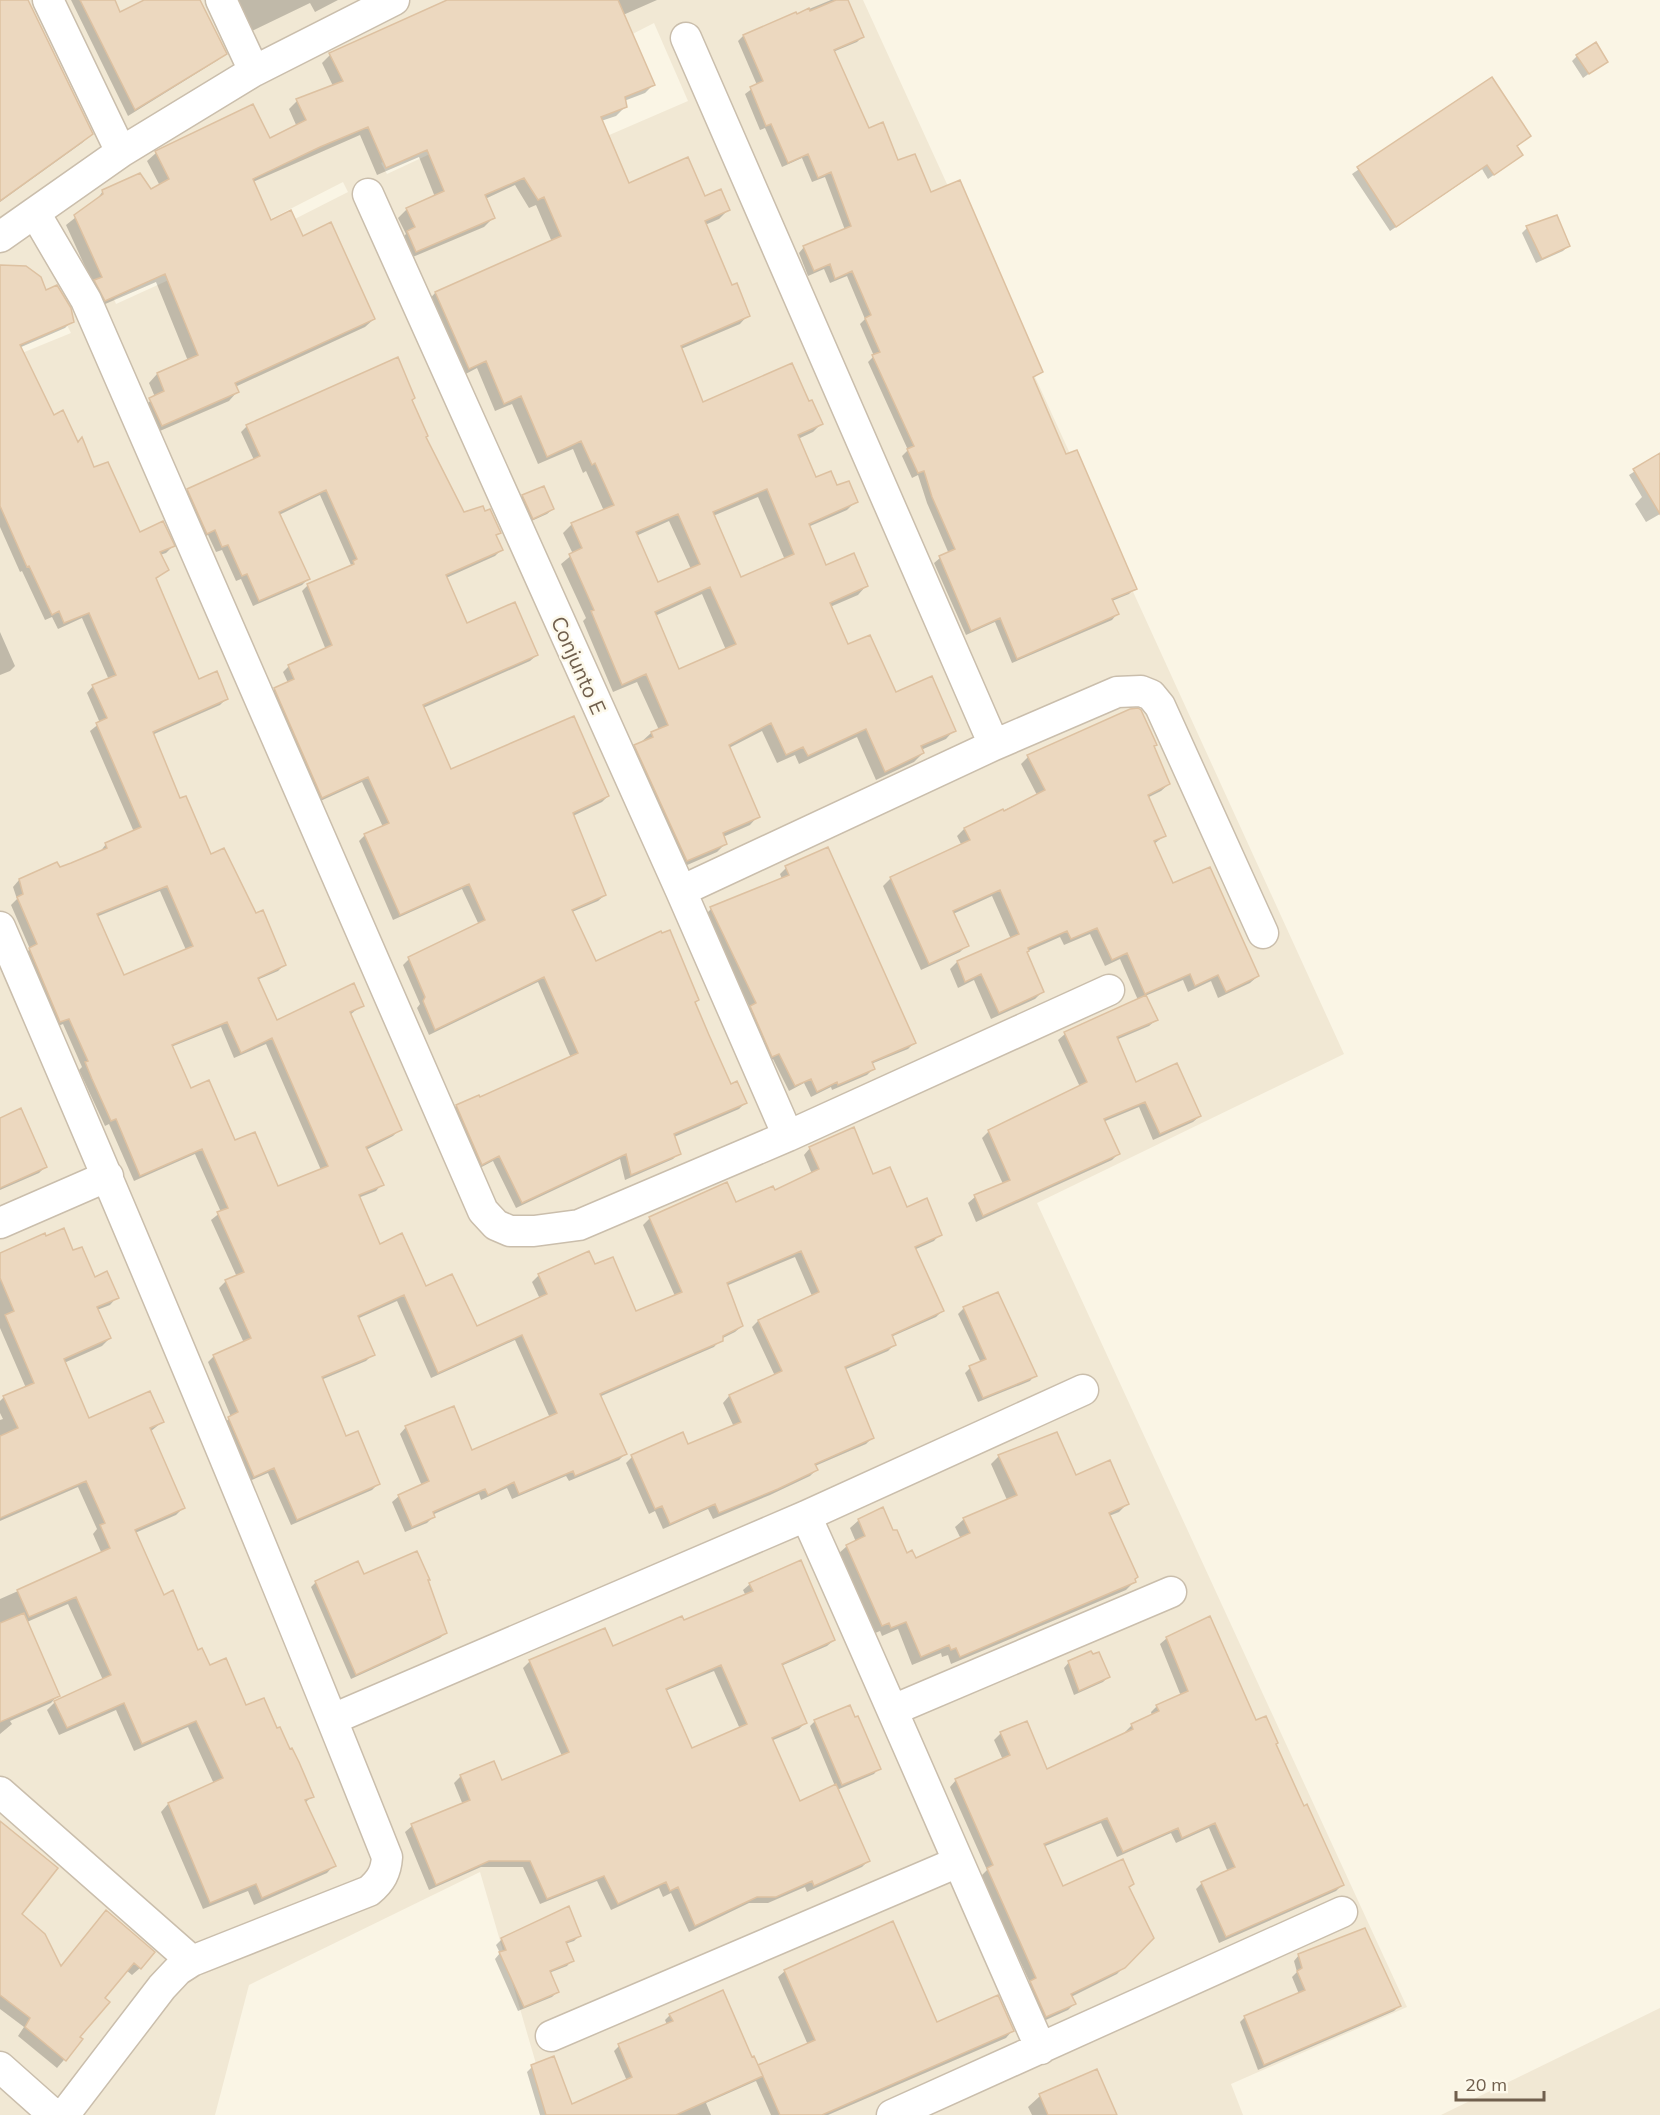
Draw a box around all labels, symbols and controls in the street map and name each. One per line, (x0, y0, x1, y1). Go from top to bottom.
street label: Conjunto E (546, 612, 612, 718)
scale bar (1456, 2064, 1544, 2102)
text: 20 m (1465, 2073, 1507, 2096)

